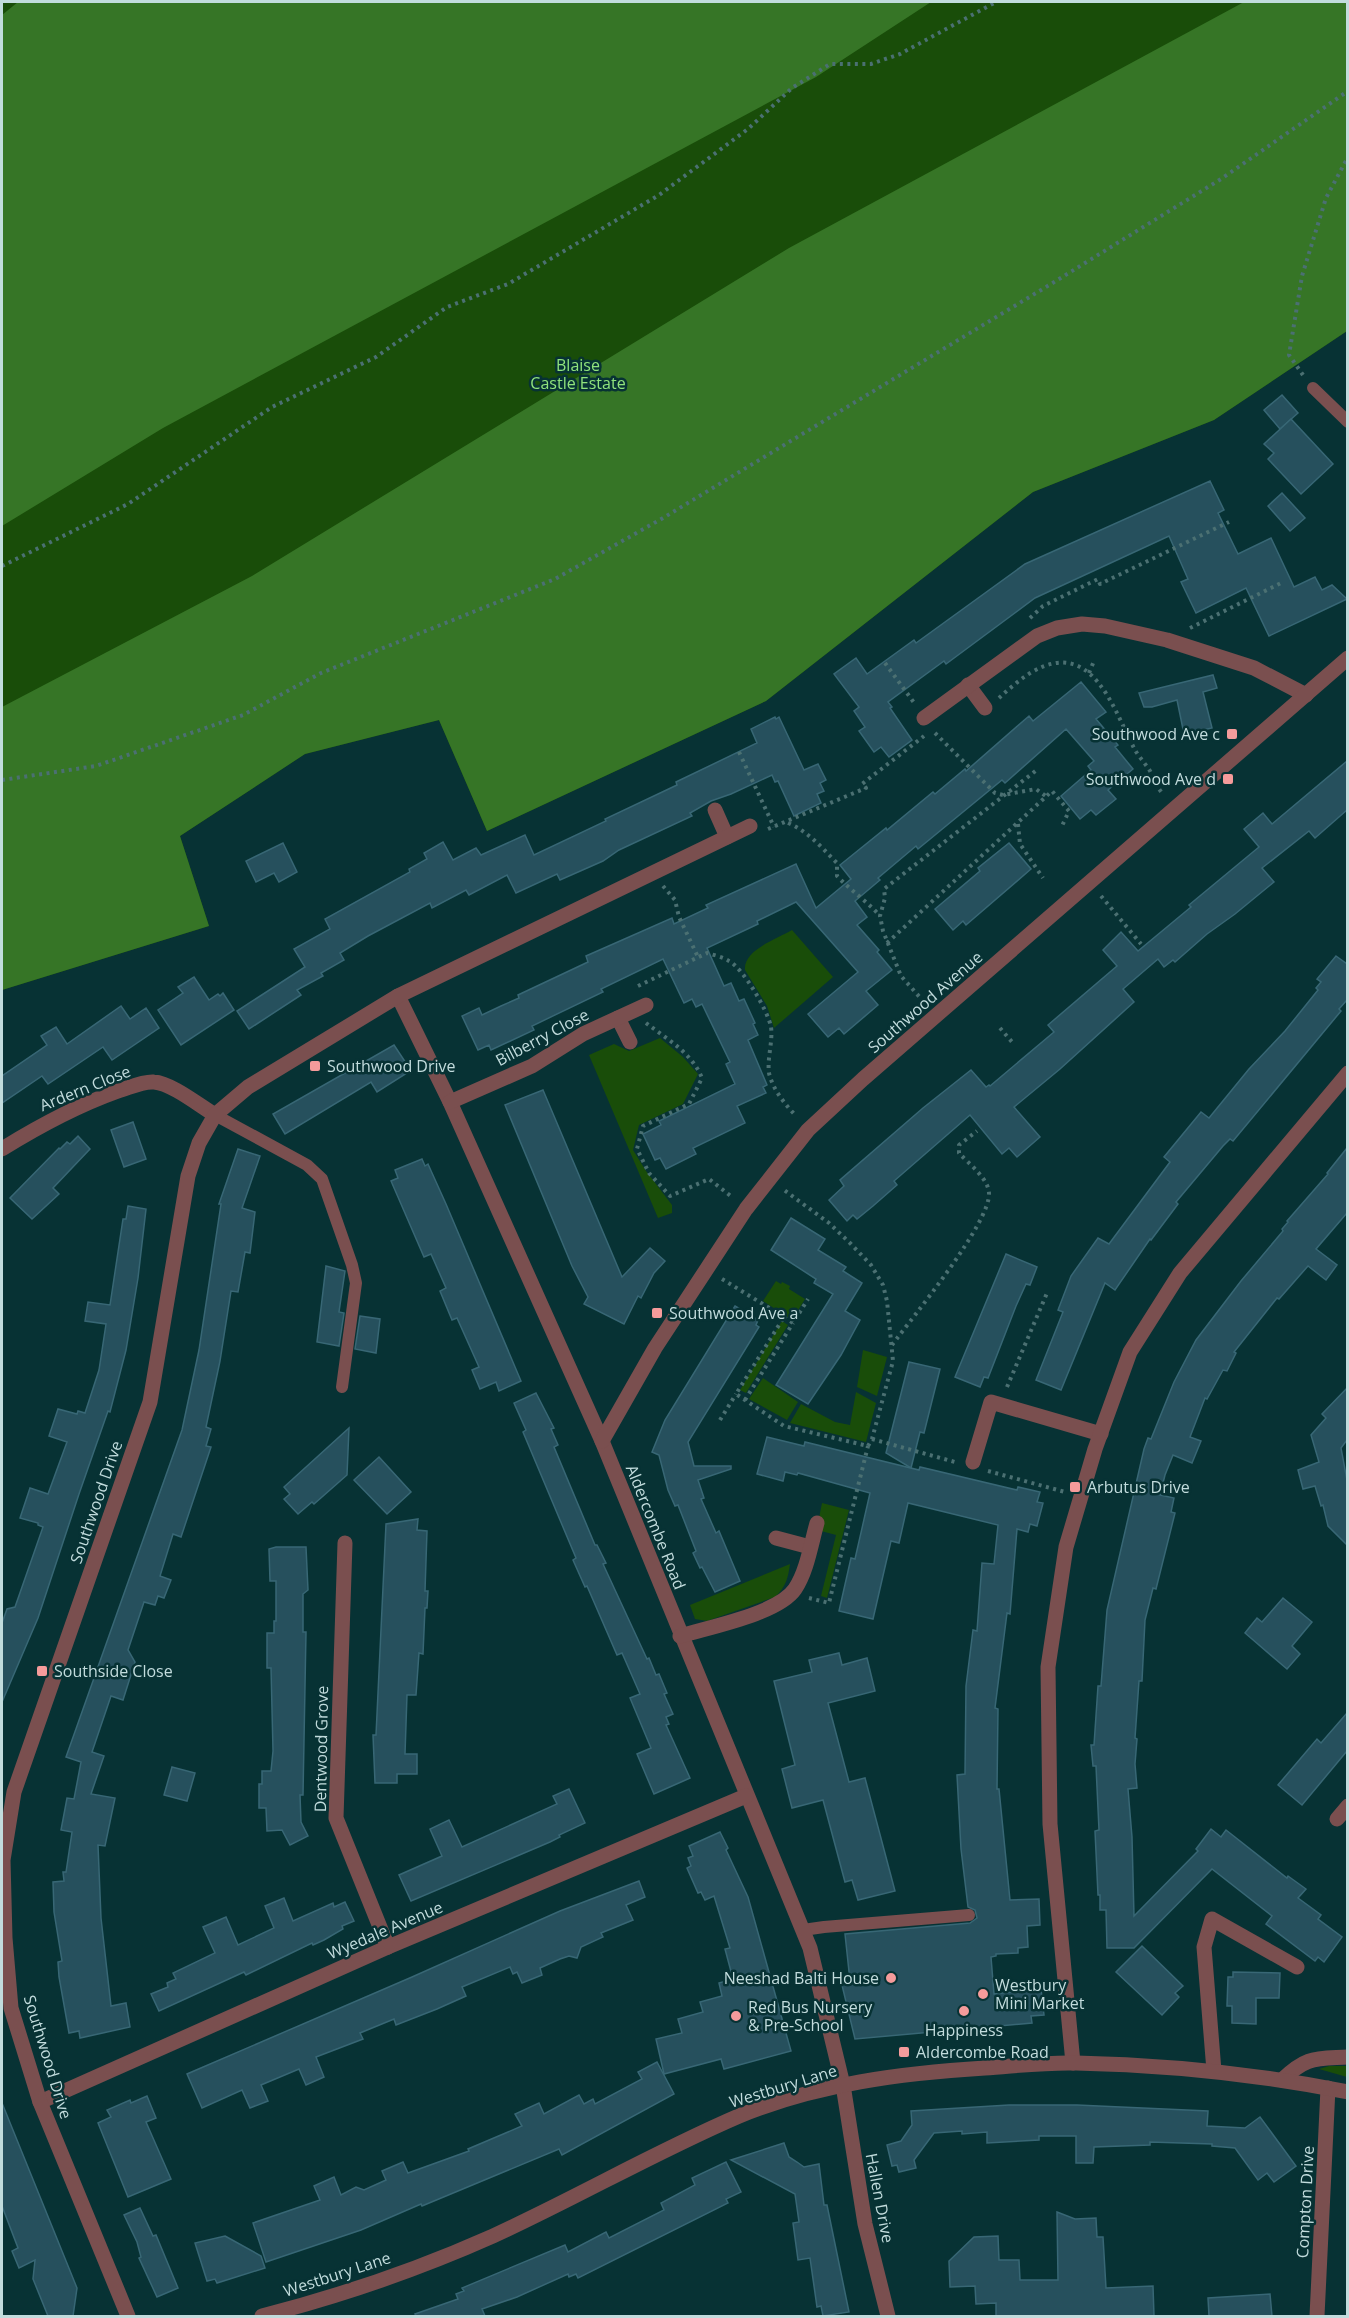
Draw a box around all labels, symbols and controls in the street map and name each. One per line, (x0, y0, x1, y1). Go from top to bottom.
park label: Blaise Castle Estate (530, 354, 626, 394)
place label: Southwood Ave c (1092, 723, 1220, 745)
marker: Southwood Ave c (1225, 727, 1239, 741)
place label: Southwood Ave d (1086, 768, 1216, 790)
marker: Southwood Ave d (1221, 772, 1235, 786)
street label: Southwood Avenue (863, 946, 987, 1058)
street label: Bilberry Close (491, 1003, 593, 1071)
place label: Southwood Drive (327, 1055, 456, 1077)
marker: Southwood Drive (308, 1059, 322, 1073)
street label: Ardern Close (36, 1060, 134, 1116)
place label: Southwood Ave a (669, 1302, 798, 1324)
marker: Southwood Ave a (650, 1306, 664, 1320)
street label: Southwood Drive (65, 1438, 127, 1566)
street label: Aldercombe Road (621, 1461, 691, 1593)
place label: Arbutus Drive (1087, 1476, 1190, 1498)
marker: Arbutus Drive (1068, 1480, 1082, 1494)
place label: Southside Close (54, 1660, 173, 1682)
marker: Southside Close (35, 1664, 49, 1678)
street label: Dentwood Grove (309, 1686, 333, 1812)
street label: Wyedale Avenue (324, 1896, 446, 1964)
place label: Neeshad Balti House (724, 1967, 879, 1989)
marker: Neeshad Balti House (884, 1971, 898, 1985)
place label: Westbury Mini Market (995, 1974, 1085, 2014)
marker: Westbury Mini Market (976, 1987, 990, 2001)
street label: Southwood Drive (19, 1992, 77, 2122)
place label: Red Bus Nursery & Pre-School (748, 1996, 873, 2036)
marker: Happiness (957, 2004, 971, 2018)
marker: Red Bus Nursery & Pre-School (729, 2009, 743, 2023)
place label: Happiness (925, 2019, 1003, 2041)
place label: Aldercombe Road (916, 2041, 1049, 2063)
marker: Aldercombe Road (897, 2045, 911, 2059)
street label: Westbury Lane (726, 2059, 840, 2113)
street label: Compton Drive (1291, 2145, 1319, 2259)
street label: Hallen Drive (861, 2151, 899, 2245)
street label: Westbury Lane (281, 2246, 393, 2302)

